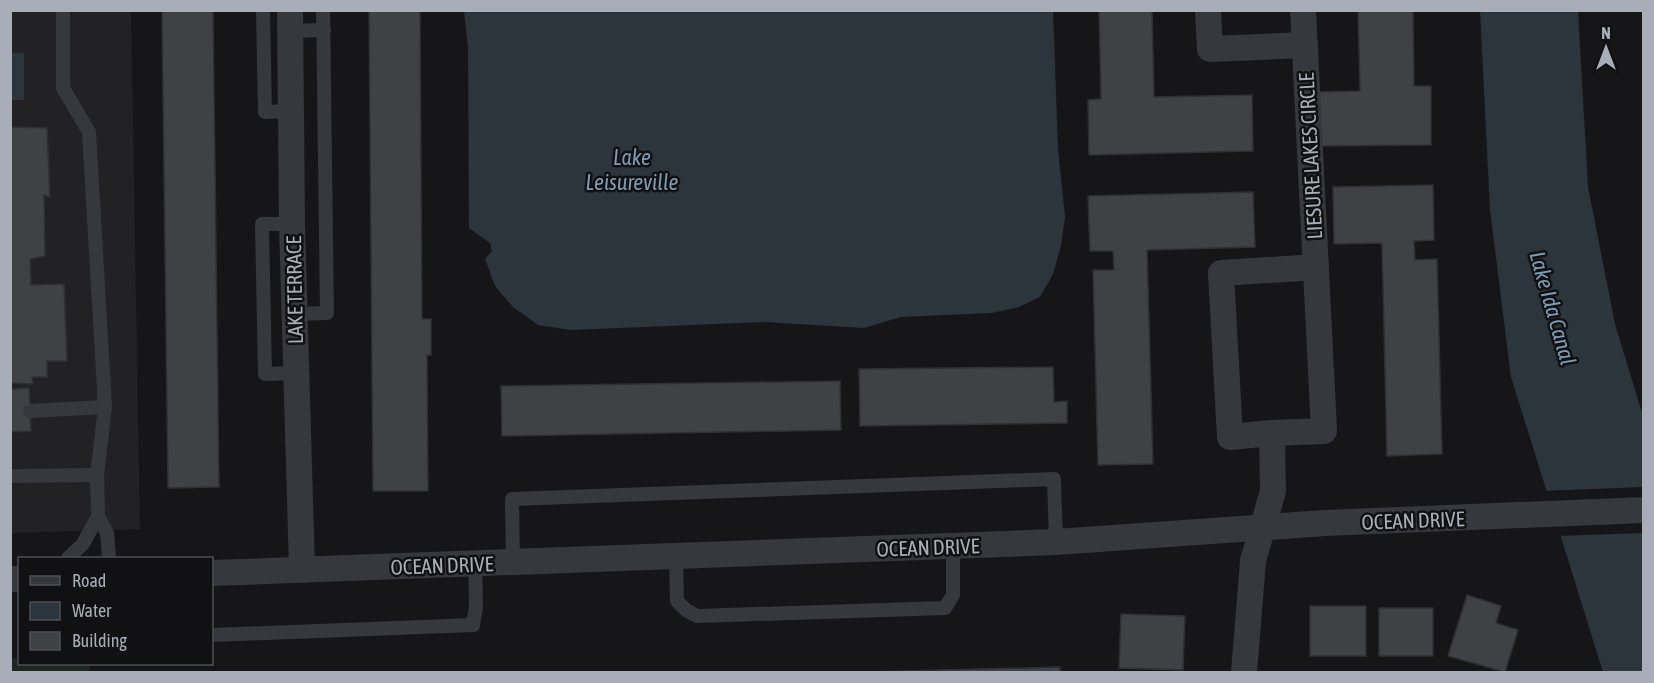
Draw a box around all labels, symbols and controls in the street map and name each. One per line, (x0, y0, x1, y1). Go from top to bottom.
north arrow (1576, 18, 1636, 78)
text: N (1601, 24, 1611, 42)
street label: LIESURE LAKES CIRCLE (1294, 72, 1326, 240)
water label: Lake Leisureville (586, 144, 679, 195)
street label: LAKE TERRACE (281, 236, 307, 344)
water label: Lake Ida Canal (1524, 248, 1582, 368)
street label: OCEAN DRIVE (1361, 506, 1465, 534)
street label: OCEAN DRIVE (876, 533, 980, 561)
street label: OCEAN DRIVE (390, 551, 494, 579)
legend (18, 557, 213, 665)
text: Road (72, 570, 106, 591)
text: Water (72, 600, 112, 621)
text: Building (72, 630, 127, 651)

